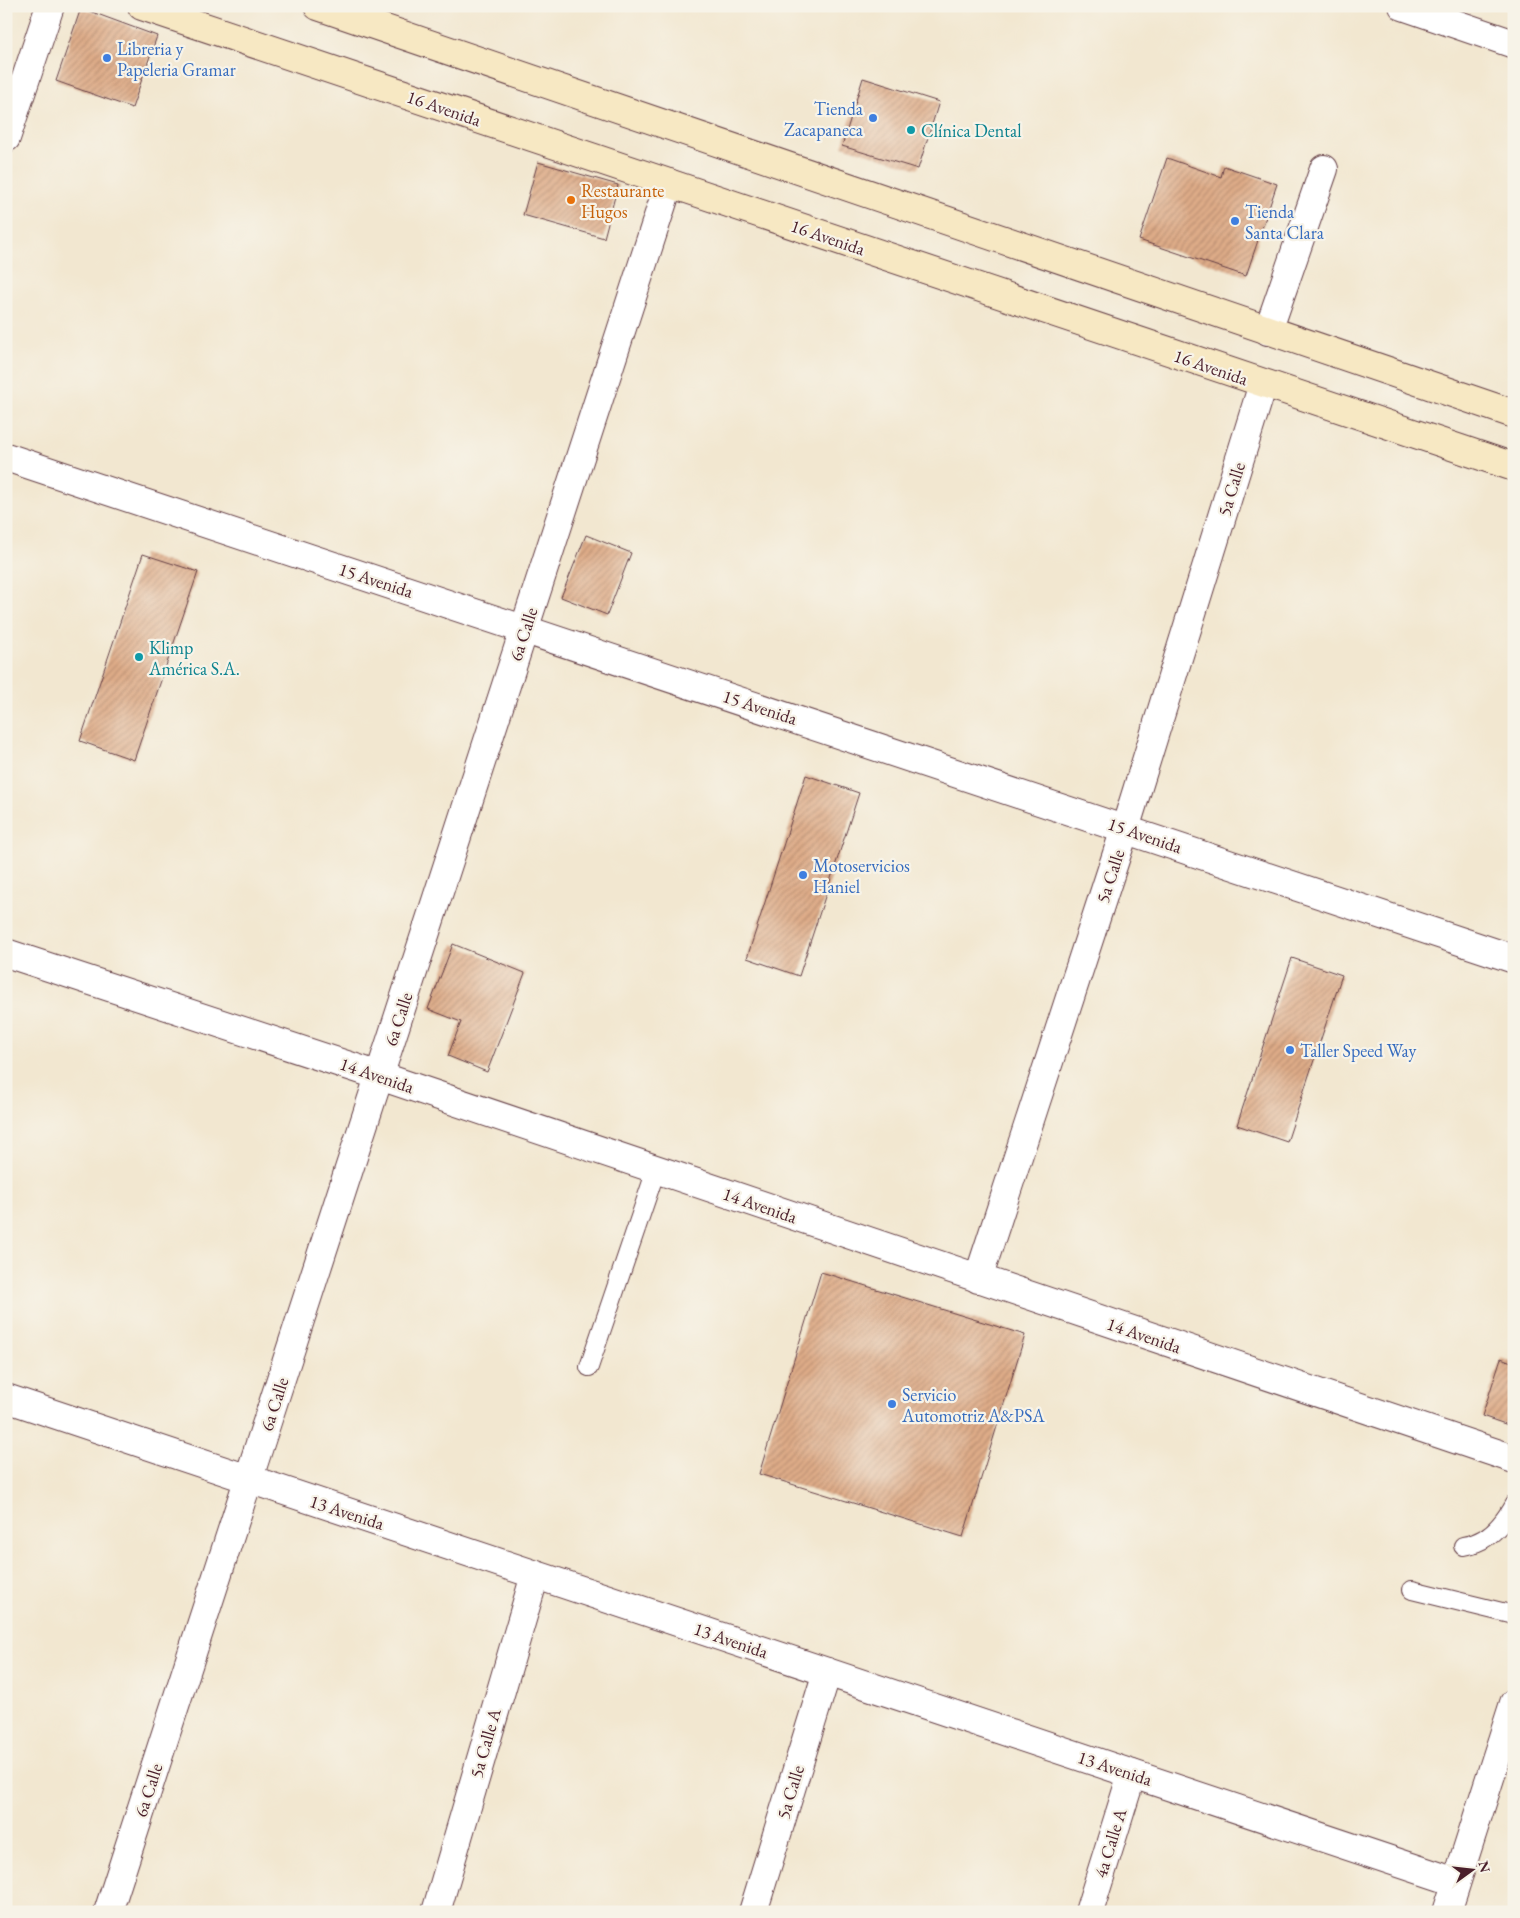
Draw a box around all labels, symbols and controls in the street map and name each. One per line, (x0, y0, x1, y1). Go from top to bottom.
place label: Libreria y Papeleria Gramar (117, 37, 236, 81)
marker: Libreria y Papeleria Gramar (101, 52, 113, 64)
street label: 16 Avenida (404, 85, 485, 132)
place label: Tienda Zacapaneca (784, 97, 864, 141)
marker: Tienda Zacapaneca (867, 112, 879, 124)
place label: Clínica Dental (921, 119, 1022, 142)
marker: Clínica Dental (905, 124, 917, 136)
place label: Restaurante Hugos (581, 179, 664, 223)
marker: Restaurante Hugos (565, 194, 577, 206)
place label: Tienda Santa Clara (1245, 200, 1325, 244)
street label: 16 Avenida (788, 214, 869, 261)
marker: Tienda Santa Clara (1229, 215, 1241, 227)
street label: 16 Avenida (1171, 344, 1252, 391)
street label: 5a Calle (1212, 459, 1250, 519)
street label: 15 Avenida (336, 557, 417, 603)
street label: 6a Calle (504, 604, 542, 664)
place label: Klimp América S.A. (148, 636, 240, 680)
marker: Klimp América S.A. (133, 651, 145, 663)
street label: 15 Avenida (720, 684, 801, 730)
street label: 15 Avenida (1105, 812, 1186, 859)
street label: 5a Calle (1091, 846, 1129, 906)
place label: Motoservicios Haniel (813, 854, 910, 898)
marker: Motoservicios Haniel (797, 869, 809, 881)
street label: 6a Calle (379, 989, 417, 1049)
place label: Taller Speed Way (1300, 1039, 1416, 1062)
marker: Taller Speed Way (1284, 1044, 1296, 1056)
street label: 14 Avenida (337, 1052, 418, 1099)
street label: 14 Avenida (720, 1182, 801, 1229)
street label: 14 Avenida (1104, 1312, 1185, 1359)
street label: 6a Calle (255, 1374, 293, 1434)
place label: Servicio Automotriz A&PSA (901, 1383, 1045, 1427)
marker: Servicio Automotriz A&PSA (886, 1398, 898, 1410)
street label: 13 Avenida (307, 1489, 388, 1535)
street label: 13 Avenida (691, 1617, 772, 1664)
street label: 5a Calle A (464, 1705, 506, 1780)
street label: 13 Avenida (1075, 1745, 1156, 1791)
street label: 6a Calle (129, 1760, 167, 1820)
street label: 5a Calle (771, 1762, 809, 1822)
street label: 4a Calle A (1089, 1805, 1132, 1880)
north arrow (1448, 1846, 1498, 1896)
text: N (1474, 1859, 1495, 1875)

